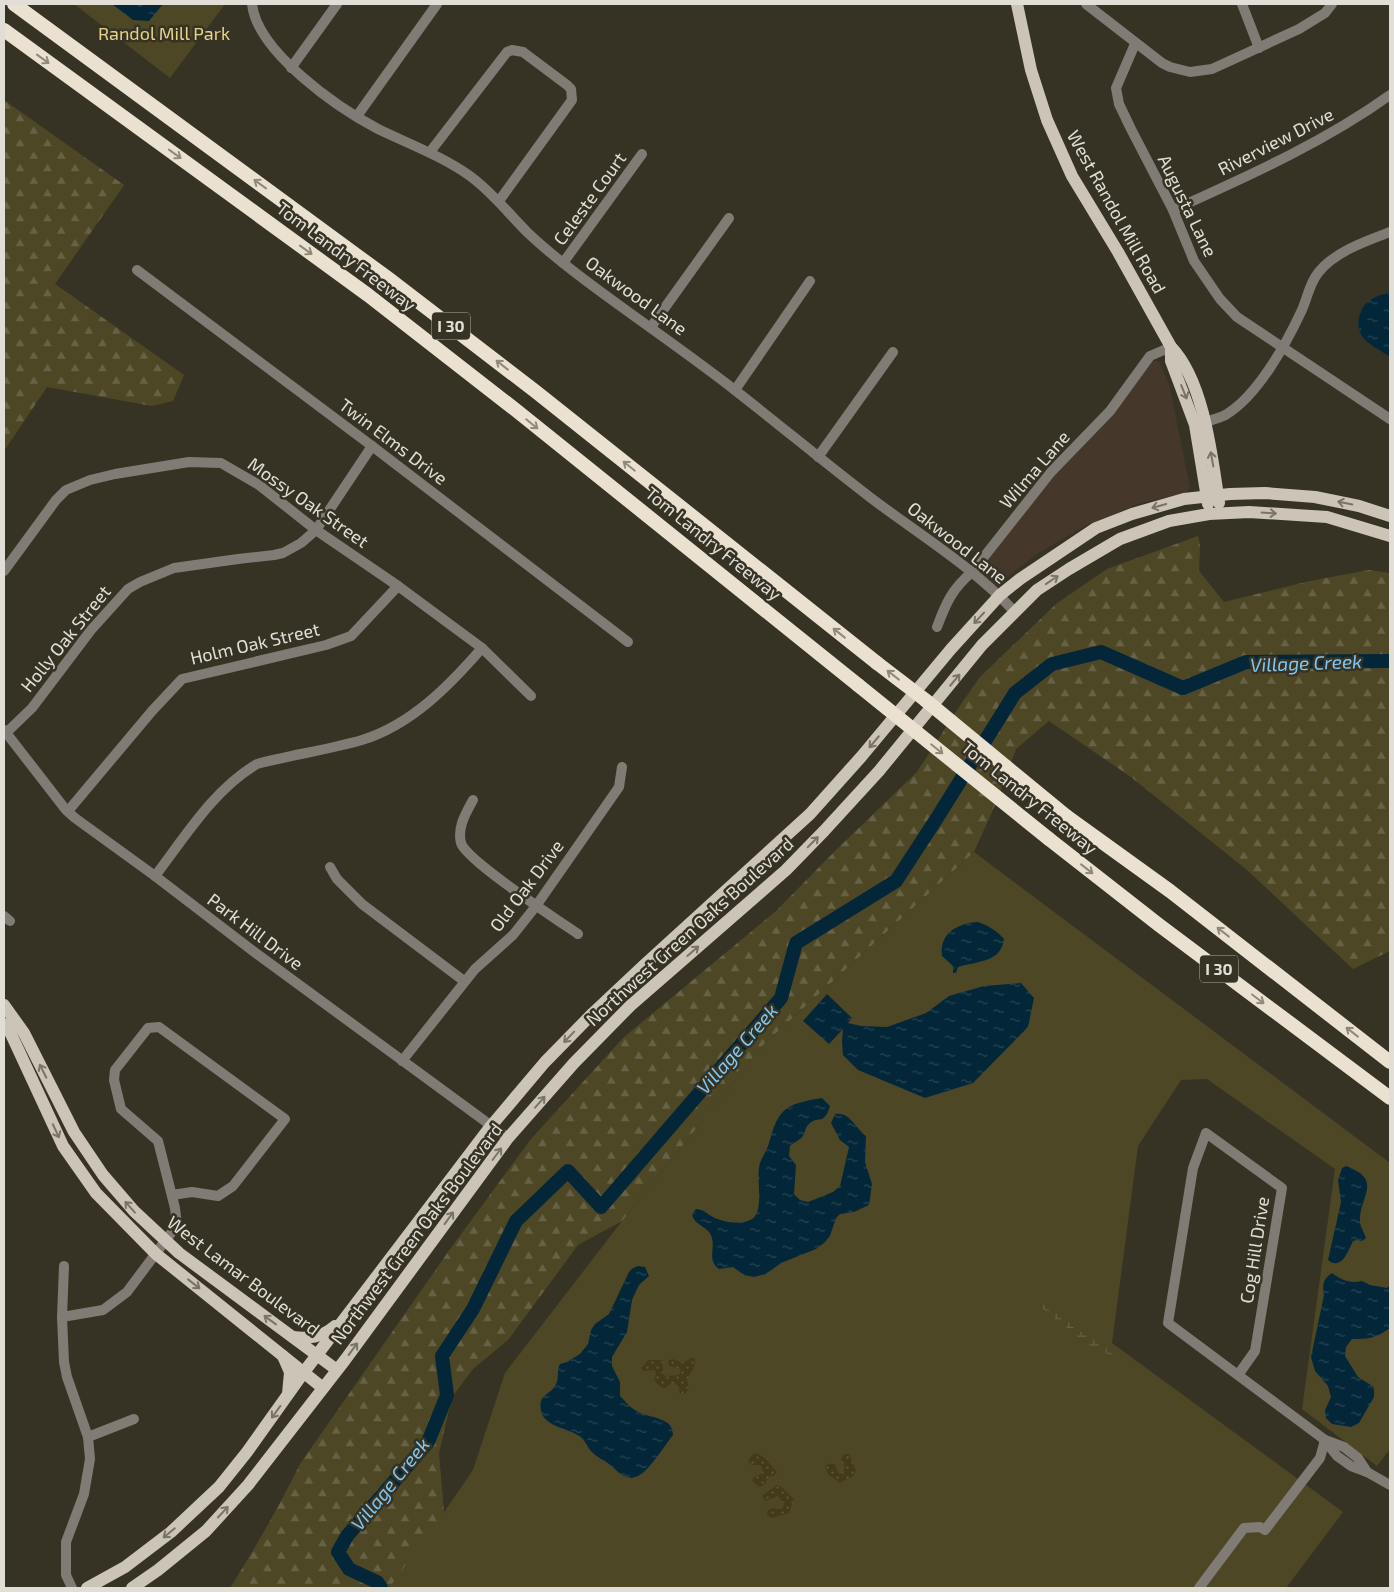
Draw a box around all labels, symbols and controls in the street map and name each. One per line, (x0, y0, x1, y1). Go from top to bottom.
park label: Randol Mill Park (98, 22, 230, 44)
one-way arrow (36, 54, 50, 64)
street label: Riverview Drive (1214, 103, 1337, 180)
street label: West Randol Mill Road (1063, 126, 1171, 297)
street label: Celeste Court (548, 148, 630, 249)
one-way arrow (168, 149, 182, 159)
street label: Augusta Lane (1154, 151, 1222, 260)
one-way arrow (253, 179, 267, 189)
street label: Tom Landry Freeway (273, 197, 421, 316)
one-way arrow (299, 245, 313, 255)
street label: Oakwood Lane (582, 251, 692, 339)
road number: I 30 (432, 312, 470, 340)
one-way arrow (496, 360, 509, 371)
one-way arrow (1180, 385, 1189, 400)
street label: Twin Elms Drive (335, 393, 452, 489)
one-way arrow (525, 418, 538, 429)
street label: Wilma Lane (995, 426, 1074, 513)
one-way arrow (1207, 451, 1217, 467)
street label: Mossy Oak Street (244, 452, 373, 552)
one-way arrow (623, 461, 636, 472)
street label: Tom Landry Freeway (641, 482, 786, 605)
street label: Oakwood Lane (904, 497, 1012, 588)
one-way arrow (1338, 498, 1354, 508)
one-way arrow (1152, 502, 1168, 511)
one-way arrow (1261, 509, 1277, 518)
one-way arrow (1045, 575, 1059, 586)
street label: Holly Oak Street (16, 581, 115, 696)
one-way arrow (973, 611, 985, 624)
street label: Holm Oak Street (188, 617, 322, 669)
one-way arrow (833, 627, 846, 638)
water label: Village Creek (1250, 649, 1362, 676)
one-way arrow (887, 669, 900, 680)
one-way arrow (949, 674, 960, 687)
one-way arrow (869, 735, 880, 748)
street label: Tom Landry Freeway (957, 736, 1102, 859)
one-way arrow (930, 743, 943, 754)
street label: Northwest Green Oaks Boulevard (581, 832, 798, 1030)
street label: Old Oak Drive (485, 835, 568, 936)
one-way arrow (807, 835, 819, 848)
one-way arrow (1080, 863, 1093, 874)
street label: Park Hill Drive (203, 888, 308, 974)
one-way arrow (1217, 927, 1230, 938)
one-way arrow (686, 945, 699, 957)
road number: I 30 (1200, 956, 1238, 982)
one-way arrow (1251, 994, 1265, 1004)
water label: Village Creek (691, 999, 782, 1098)
one-way arrow (1346, 1026, 1359, 1037)
one-way arrow (564, 1031, 576, 1043)
one-way arrow (38, 1063, 48, 1078)
one-way arrow (534, 1095, 546, 1108)
street label: Northwest Green Oaks Boulevard (326, 1118, 507, 1348)
one-way arrow (51, 1123, 61, 1138)
one-way arrow (491, 1148, 502, 1161)
street label: Cog Hill Drive (1235, 1195, 1273, 1305)
one-way arrow (125, 1200, 136, 1213)
street label: West Lamar Boulevard (163, 1211, 324, 1340)
one-way arrow (444, 1211, 454, 1225)
one-way arrow (187, 1279, 201, 1289)
one-way arrow (263, 1315, 277, 1325)
one-way arrow (348, 1342, 358, 1356)
one-way arrow (271, 1404, 281, 1418)
water label: Village Creek (345, 1433, 434, 1534)
one-way arrow (217, 1506, 229, 1519)
one-way arrow (163, 1528, 176, 1539)

